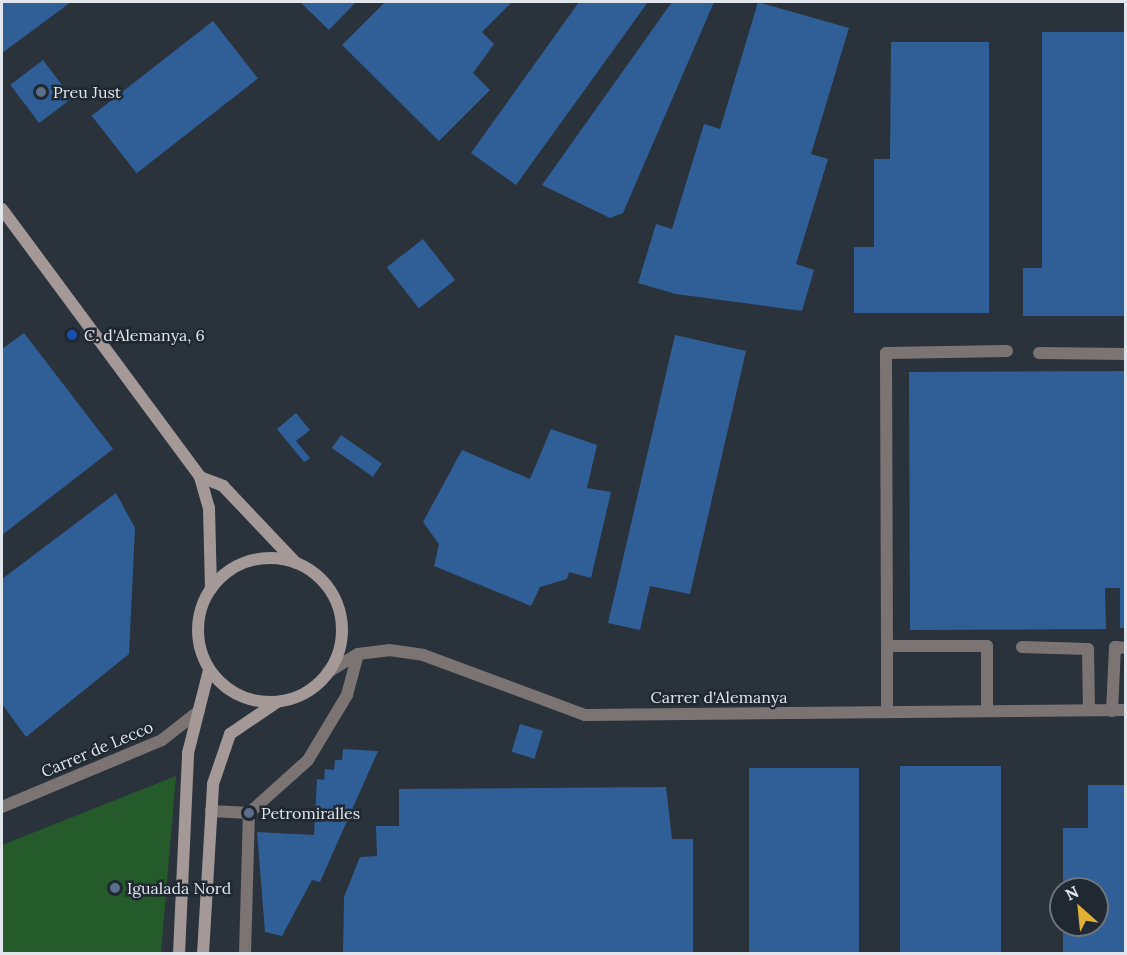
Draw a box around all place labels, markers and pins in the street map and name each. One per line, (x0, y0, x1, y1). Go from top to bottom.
place label: Preu Just (53, 82, 121, 102)
marker: Preu Just (34, 85, 48, 99)
place label: C. d'Alemanya, 6 (84, 325, 205, 345)
marker: C. d'Alemanya, 6 (65, 328, 79, 342)
place label: Petromiralles (261, 803, 360, 823)
marker: Petromiralles (242, 806, 256, 820)
place label: Igualada Nord (127, 878, 231, 898)
marker: Igualada Nord (108, 881, 122, 895)

